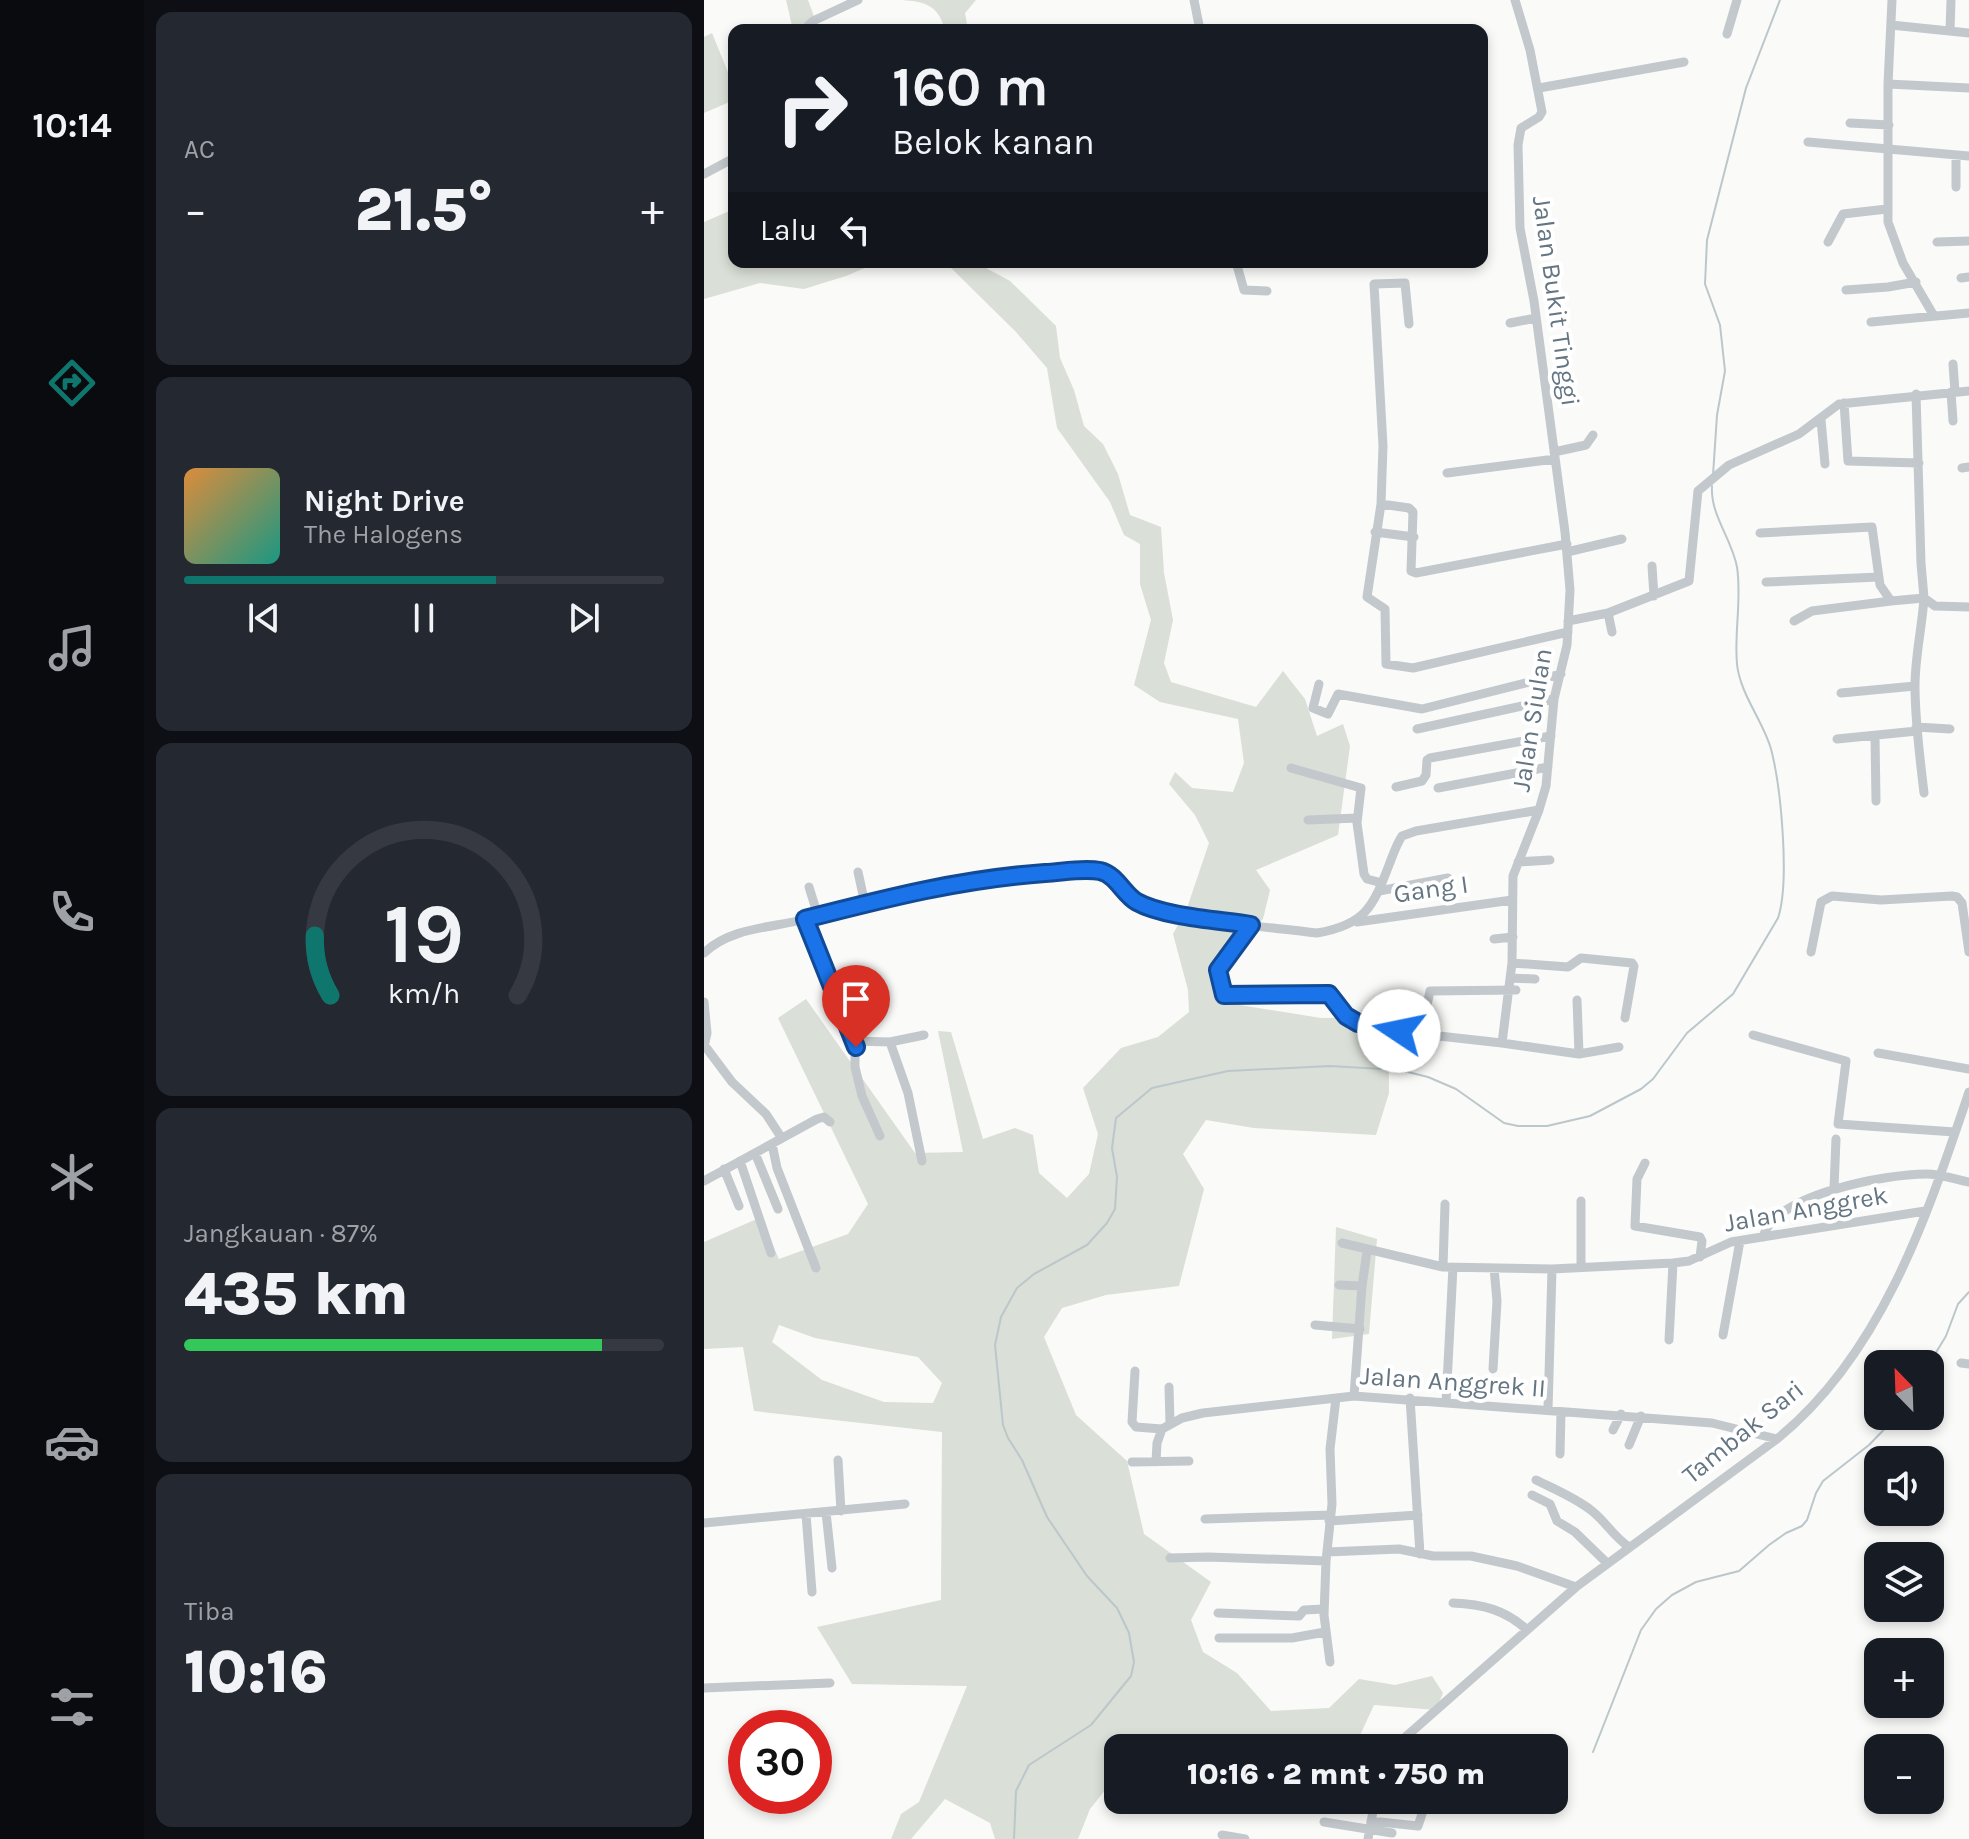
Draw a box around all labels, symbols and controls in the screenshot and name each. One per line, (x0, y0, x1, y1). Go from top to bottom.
text: 160 m (892, 54, 1049, 119)
icon: right (760, 56, 864, 160)
text: 10:14 (32, 104, 112, 146)
text: Belok kanan (892, 121, 1095, 163)
text: AC (184, 134, 215, 165)
text: 21.5° (355, 175, 493, 245)
text: − (184, 185, 207, 236)
text: + (641, 185, 664, 236)
street label: Jalan Bukit Tinggi (1526, 194, 1586, 408)
icon: left (833, 208, 877, 252)
text: Lalu (760, 212, 817, 248)
icon: directions (44, 355, 100, 411)
text: Night Drive (304, 483, 465, 519)
text: The Halogens (304, 519, 463, 550)
icon: previous (242, 596, 286, 640)
icon: pause (402, 596, 446, 640)
icon: next (562, 596, 606, 640)
icon: music (44, 620, 100, 676)
street label: Jalan Siulan (1505, 646, 1559, 794)
street label: Gang I (1392, 868, 1470, 910)
icon: phone (44, 884, 100, 940)
text: 19 (384, 885, 464, 982)
pin (822, 965, 890, 1047)
text: km/h (388, 977, 460, 1010)
icon: arrive (834, 977, 878, 1021)
position arrow (1357, 989, 1441, 1073)
icon: climate (44, 1149, 100, 1205)
street label: Jalan Anggrek (1722, 1179, 1890, 1239)
text: Jangkauan · 87% (184, 1218, 378, 1249)
text: 435 km (184, 1259, 409, 1329)
north arrow (1864, 1350, 1944, 1430)
map controls (1864, 1350, 1944, 1814)
street label: Jalan Anggrek II (1359, 1360, 1547, 1404)
street label: Tambak Sari (1676, 1374, 1810, 1490)
icon: car (44, 1414, 100, 1470)
button: sound (1864, 1446, 1944, 1526)
button: layers (1864, 1542, 1944, 1622)
text: Tiba (184, 1596, 234, 1627)
text: 10:16 (184, 1637, 328, 1707)
button: + (1864, 1638, 1944, 1718)
icon: filters (44, 1679, 100, 1735)
speed limit sign: 30 (728, 1710, 832, 1814)
button: − (1864, 1734, 1944, 1814)
text: 10:16 · 2 mnt · 750 m (1187, 1756, 1485, 1792)

